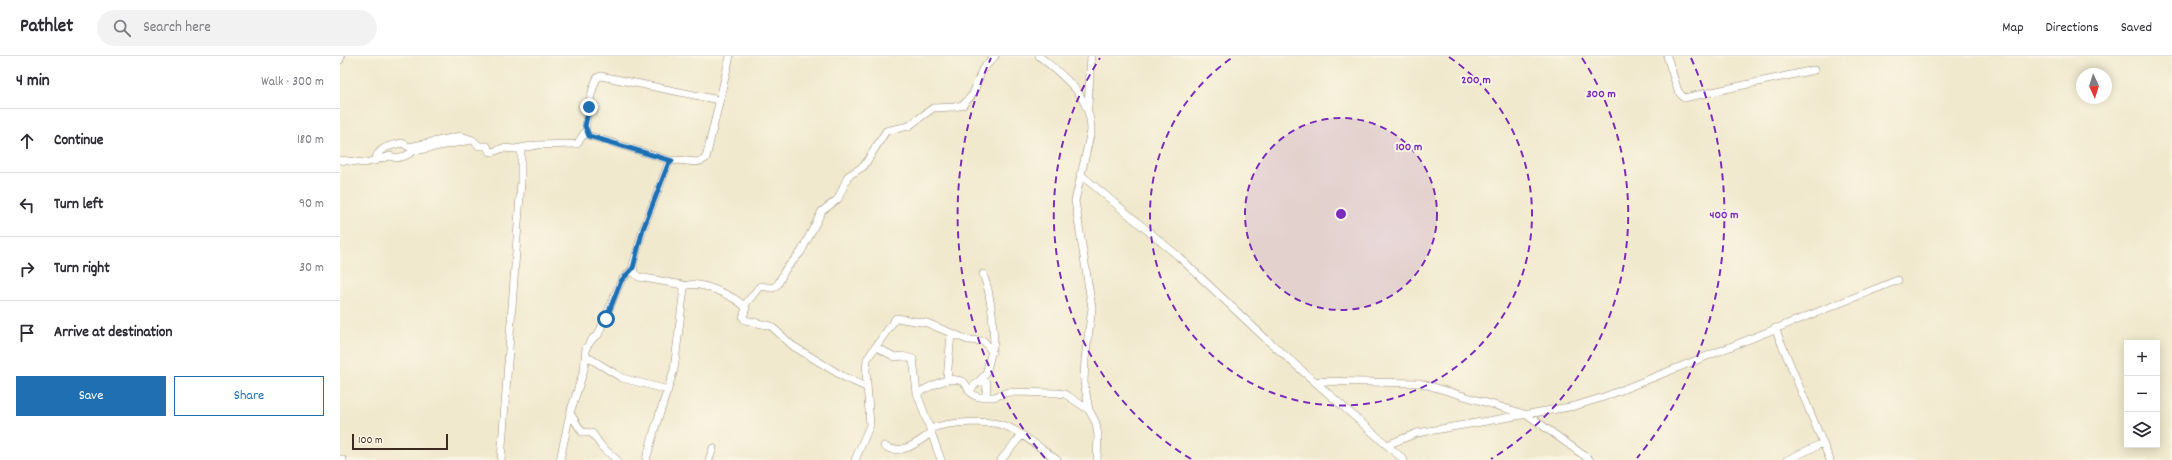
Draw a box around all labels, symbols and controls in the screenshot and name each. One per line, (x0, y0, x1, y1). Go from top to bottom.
search box (97, 10, 377, 46)
text: Pathlet (20, 14, 73, 41)
icon: search (111, 17, 133, 39)
text: Search here (143, 17, 211, 39)
text: Map (2002, 18, 2024, 38)
text: Directions (2046, 18, 2099, 38)
text: Saved (2121, 18, 2152, 38)
north arrow (2076, 68, 2112, 104)
text: 4 min (16, 70, 50, 94)
text: 200 m (1461, 72, 1491, 89)
text: Walk · 300 m (261, 73, 324, 92)
text: 300 m (1586, 86, 1616, 103)
route end (580, 98, 598, 116)
icon: ahead (16, 130, 38, 152)
text: Continue (54, 130, 103, 152)
text: 180 m (297, 131, 324, 150)
text: 100 m (1396, 139, 1422, 156)
icon: left (16, 194, 38, 216)
text: Turn left (54, 194, 103, 216)
text: 90 m (299, 195, 324, 214)
centre of rings (1334, 207, 1348, 221)
text: 400 m (1709, 207, 1739, 224)
icon: right (16, 258, 38, 280)
text: Turn right (54, 258, 110, 280)
text: 30 m (299, 259, 324, 278)
route start (597, 310, 615, 328)
icon: arrive (16, 322, 38, 344)
text: Arrive at destination (54, 322, 172, 344)
map controls (2124, 340, 2160, 448)
button: + (2124, 340, 2160, 376)
button: Save (16, 376, 166, 416)
button: Share (174, 376, 324, 416)
button: − (2124, 376, 2160, 412)
button: layers (2124, 412, 2160, 448)
scale bar (352, 432, 448, 451)
text: 100 m (358, 433, 382, 449)

